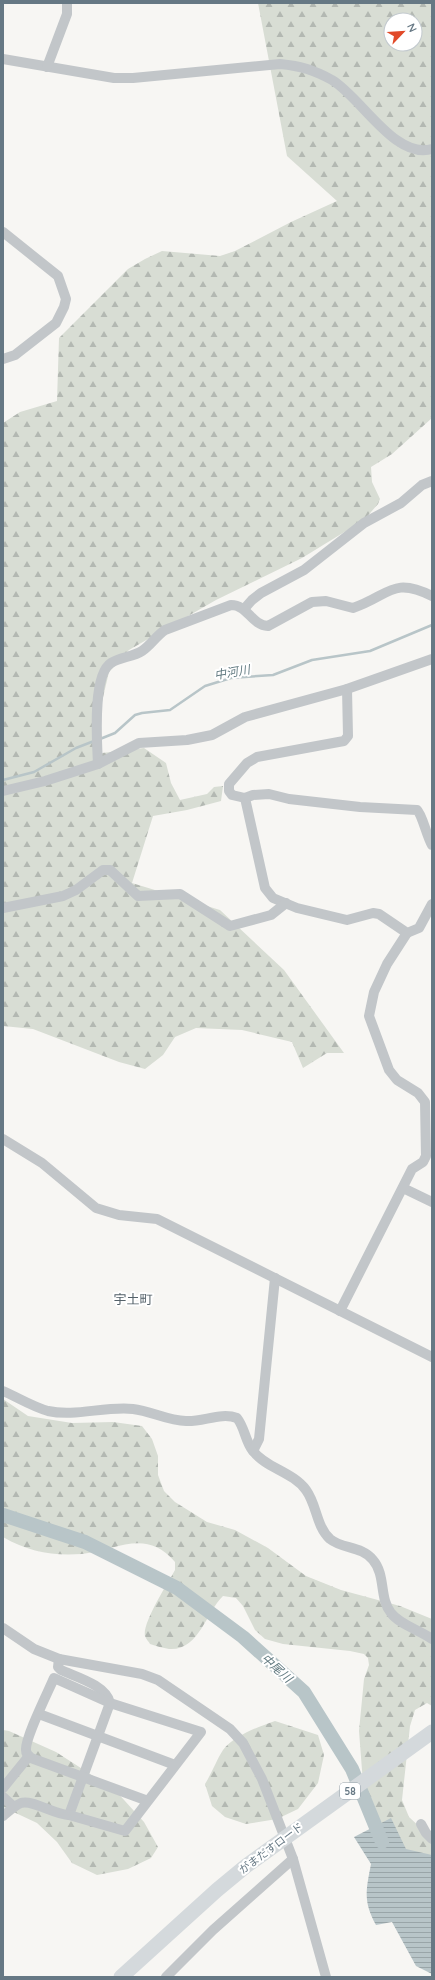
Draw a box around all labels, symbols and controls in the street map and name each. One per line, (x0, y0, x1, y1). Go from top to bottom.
north arrow (383, 12, 423, 52)
text: N (404, 21, 420, 34)
water label: 中河川 (213, 661, 253, 683)
district label: 宇土町 (113, 1291, 153, 1307)
water label: 中尾川 (259, 1650, 297, 1687)
road number: 58 (340, 1783, 360, 1799)
street label: がまだすロード (236, 1819, 306, 1877)

